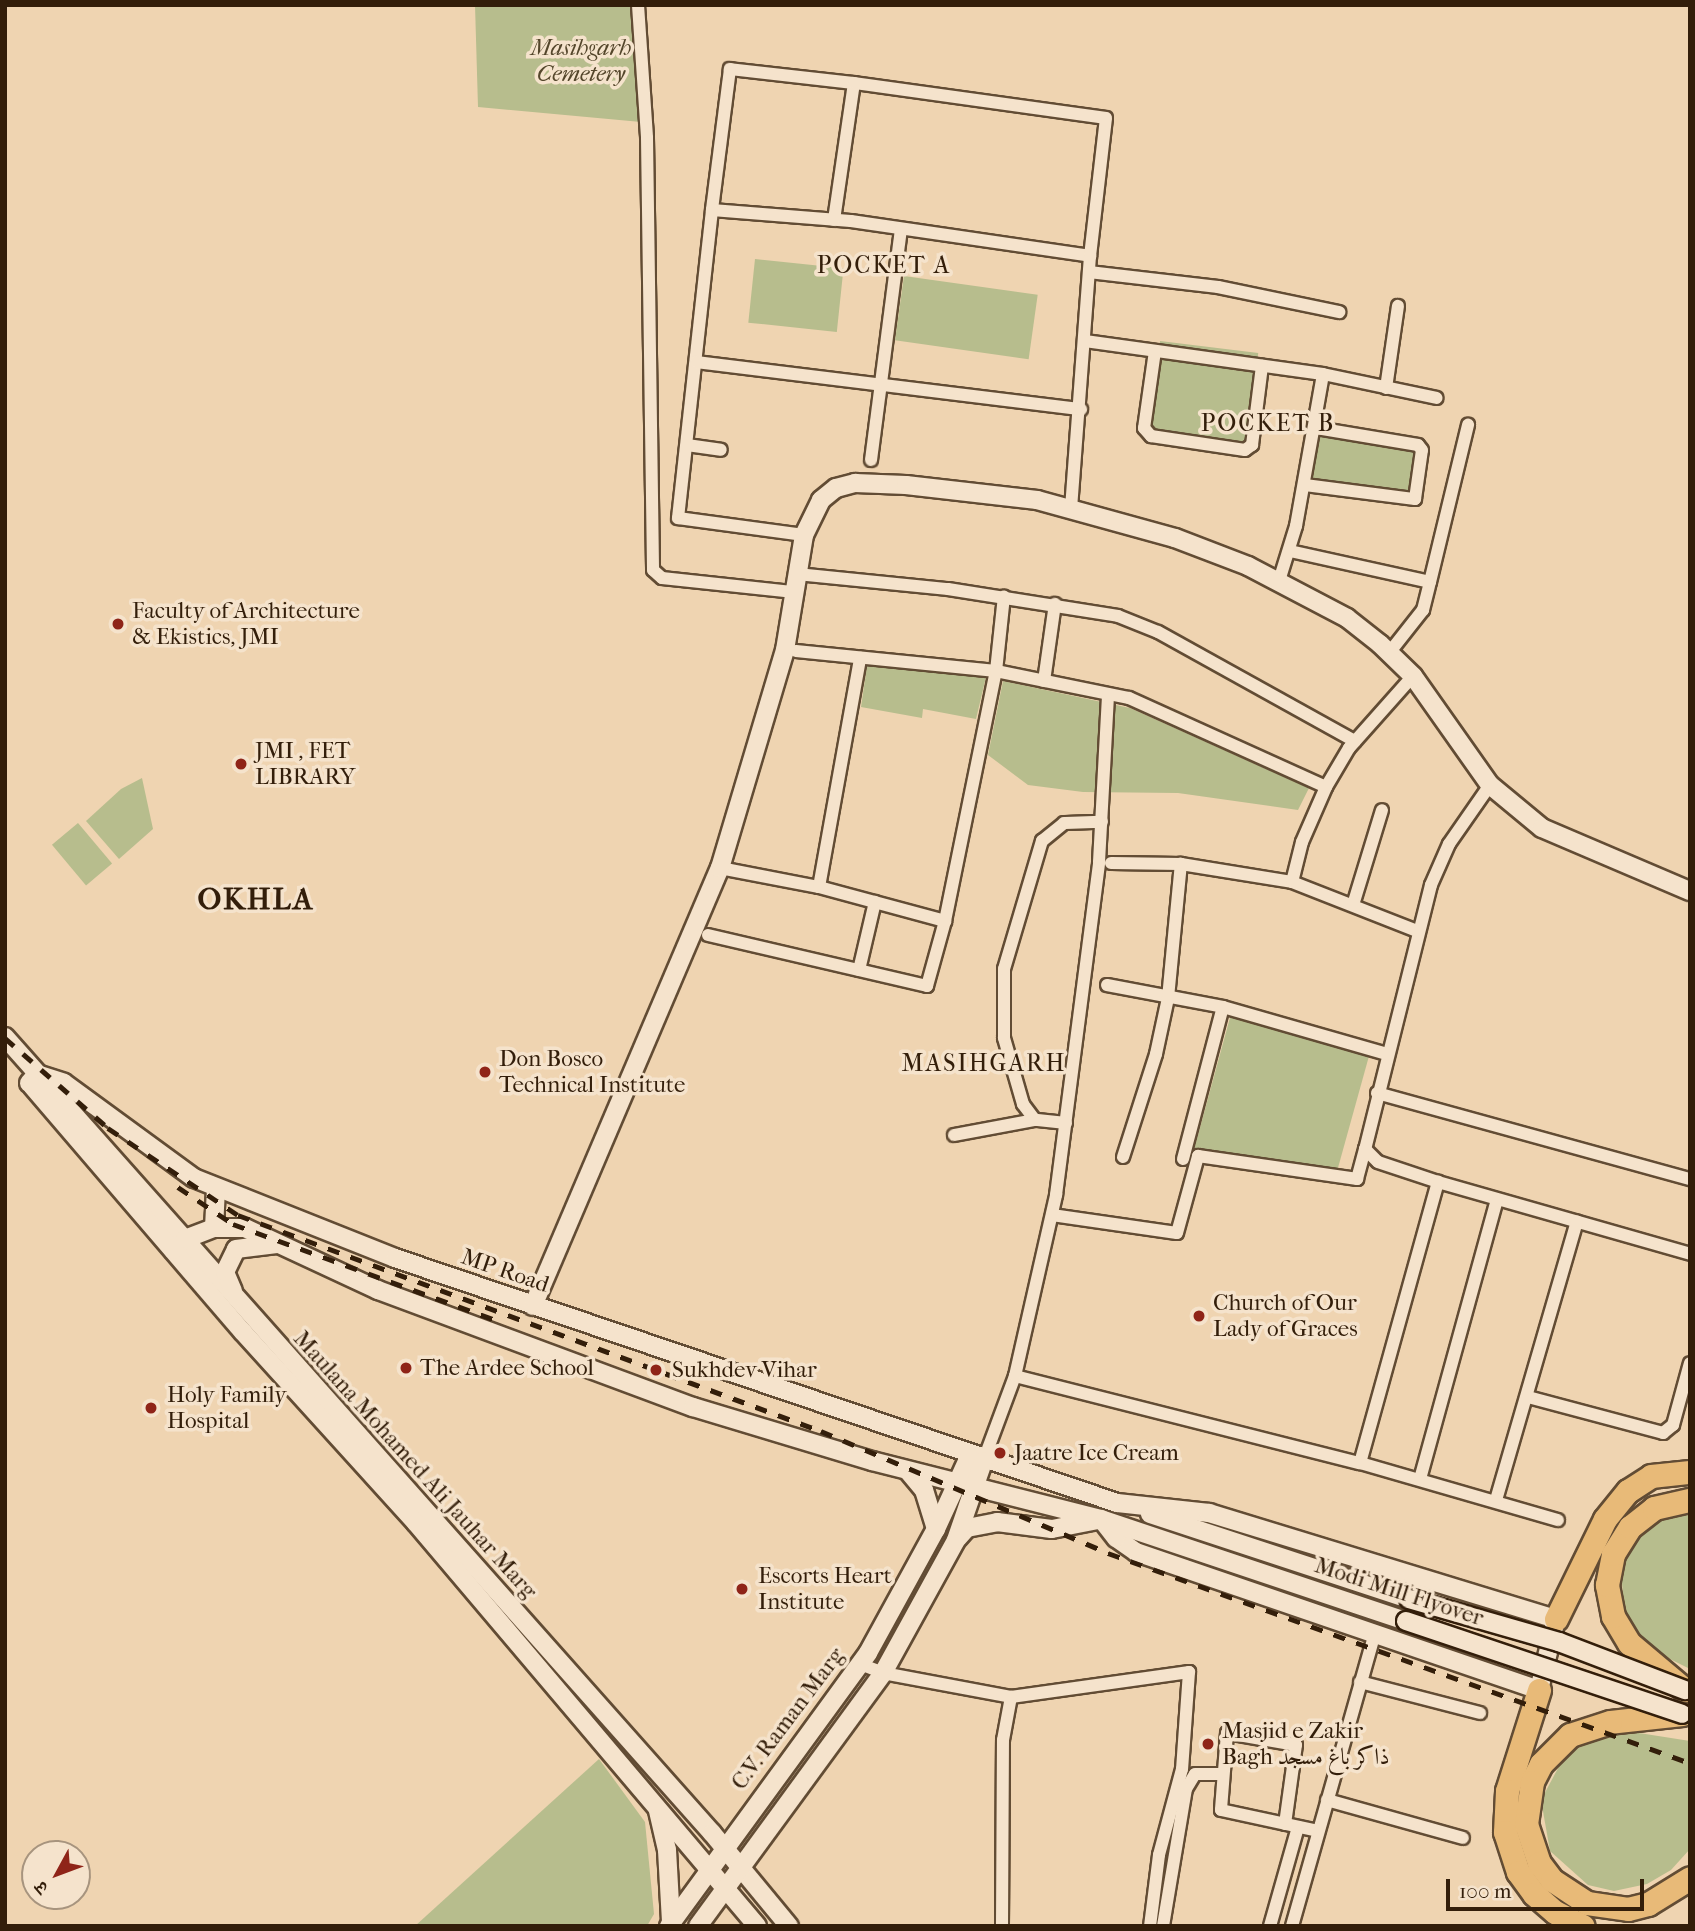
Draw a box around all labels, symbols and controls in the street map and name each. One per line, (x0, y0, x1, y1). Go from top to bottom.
park label: Masihgarh Cemetery (531, 34, 631, 88)
district label: POCKET A (818, 252, 950, 280)
district label: POCKET B (1202, 410, 1334, 438)
place label: Faculty of Architecture & Ekistics, JMI (132, 597, 360, 651)
marker: Faculty of Architecture & Ekistics, JMI (110, 616, 126, 632)
place label: JMI , FET LIBRARY (255, 737, 355, 791)
marker: JMI , FET LIBRARY (233, 756, 249, 772)
district label: OKHLA (198, 882, 314, 918)
place label: Don Bosco Technical Institute (499, 1045, 685, 1099)
district label: MASIHGARH (903, 1050, 1065, 1078)
marker: Don Bosco Technical Institute (477, 1064, 493, 1080)
street label: MP Road (457, 1243, 553, 1299)
place label: Church of Our Lady of Graces (1213, 1289, 1358, 1343)
marker: Church of Our Lady of Graces (1191, 1308, 1207, 1324)
street label: Maulana Mohamed Ali Jauhar Marg (287, 1325, 543, 1605)
place label: The Ardee School (420, 1354, 594, 1382)
place label: Sukhdev Vihar (672, 1356, 817, 1384)
marker: The Ardee School (398, 1360, 414, 1376)
marker: Sukhdev Vihar (646, 1360, 666, 1380)
place label: Holy Family Hospital (167, 1381, 286, 1435)
marker: Holy Family Hospital (141, 1398, 161, 1418)
place label: Jaatre Ice Cream (1014, 1439, 1179, 1467)
marker: Jaatre Ice Cream (992, 1445, 1008, 1461)
street label: Modi Mill Flyover (1311, 1552, 1487, 1632)
place label: Escorts Heart Institute (758, 1562, 892, 1616)
marker: Escorts Heart Institute (732, 1579, 752, 1599)
street label: C.V. Raman Marg (726, 1643, 850, 1795)
place label: Masjid e Zakir Bagh ذاکر باغ مسجد (1222, 1717, 1389, 1771)
marker: Masjid e Zakir Bagh ذاکر باغ مسجد (1200, 1736, 1216, 1752)
north arrow (21, 1840, 91, 1910)
scale bar (1450, 1864, 1648, 1908)
text: उ (30, 1877, 53, 1898)
text: 100 m (1459, 1879, 1512, 1903)

